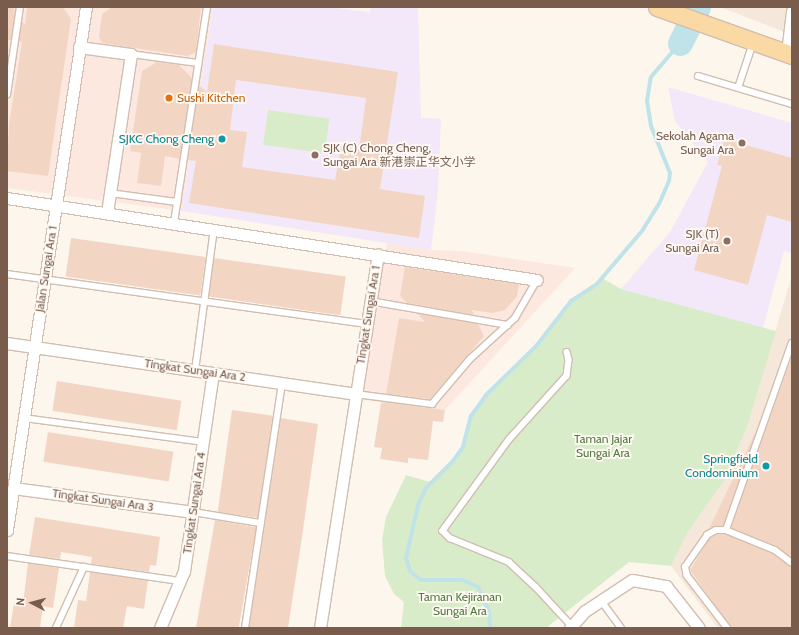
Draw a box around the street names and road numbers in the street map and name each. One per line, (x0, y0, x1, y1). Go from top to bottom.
street label: Jalan Sungai Ara 1 (32, 225, 60, 313)
street label: Tingkat Sungai Ara 1 (353, 265, 383, 365)
street label: Tingkat Sungai Ara 2 (144, 356, 246, 384)
street label: Tingkat Sungai Ara 4 (180, 451, 208, 555)
street label: Tingkat Sungai Ara 3 (51, 486, 155, 514)

